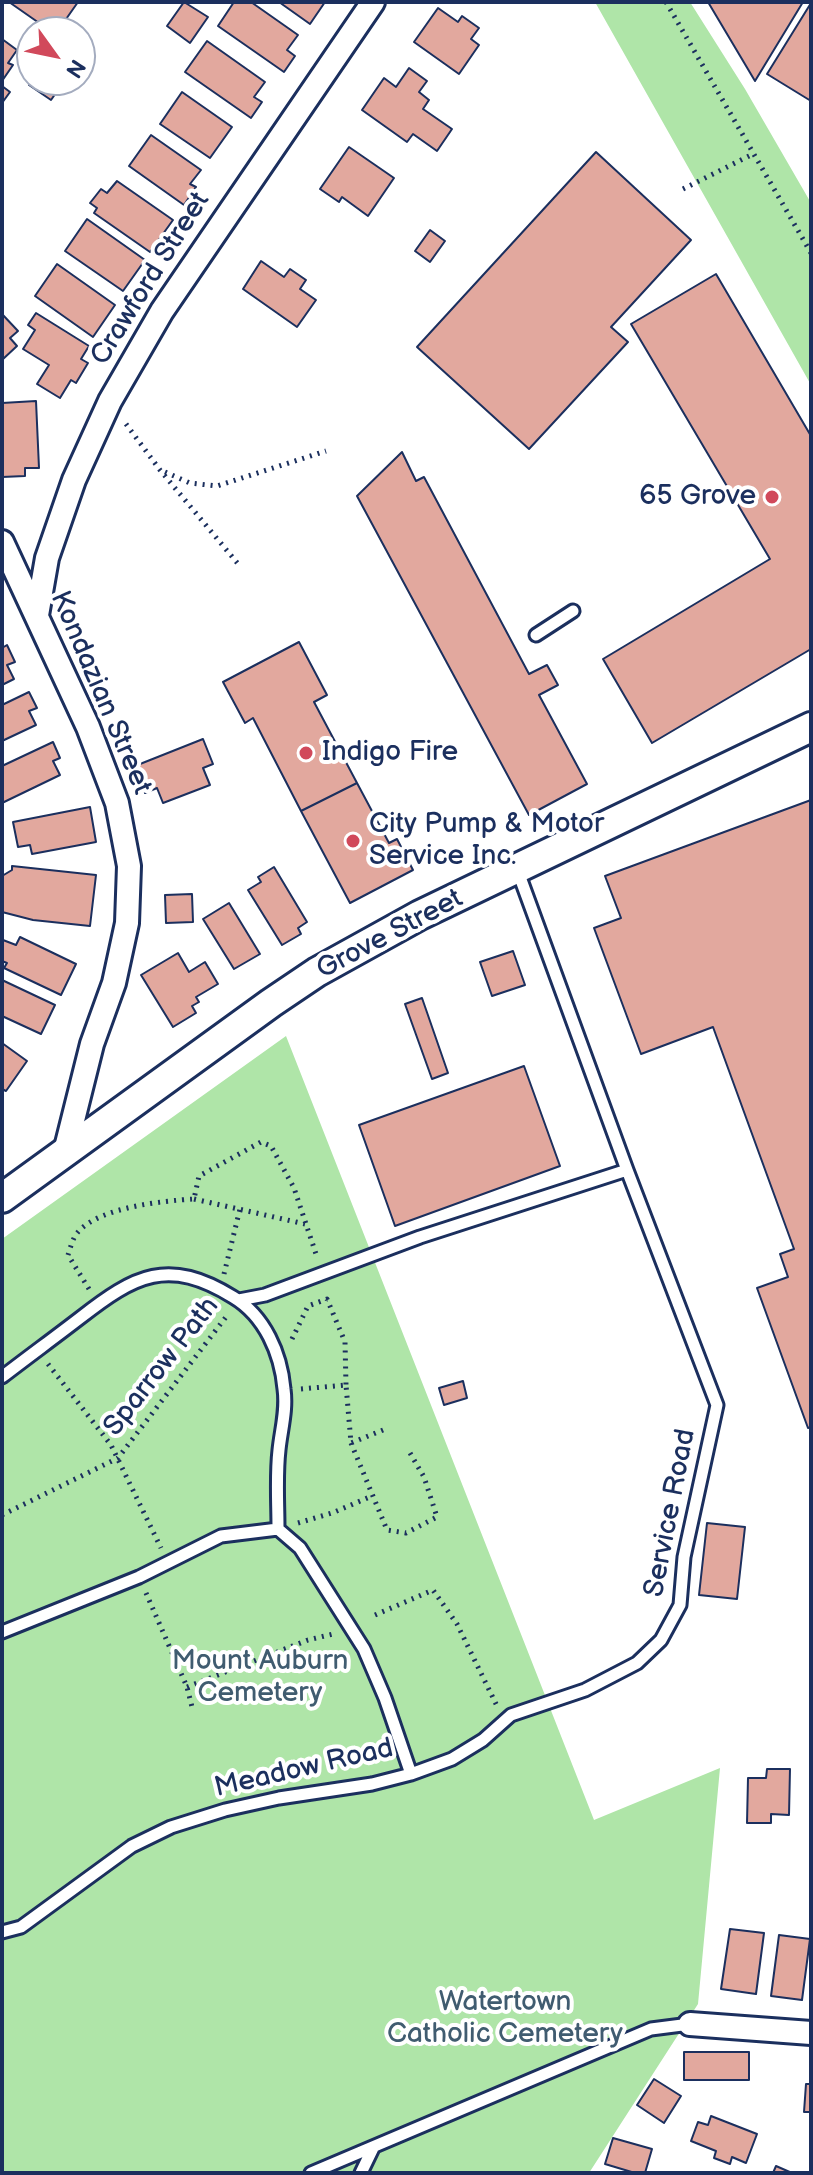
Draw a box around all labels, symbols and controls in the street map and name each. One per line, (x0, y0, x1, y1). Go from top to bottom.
north arrow (16, 16, 96, 96)
text: N (59, 54, 91, 83)
street label: Crawford Street (84, 186, 218, 372)
place label: 65 Grove (639, 480, 756, 514)
marker: 65 Grove (763, 488, 781, 506)
street label: Kondazian Street (42, 586, 158, 800)
place label: Indigo Fire (322, 736, 458, 770)
marker: Indigo Fire (297, 744, 315, 762)
place label: City Pump & Motor Service Inc. (369, 808, 604, 874)
marker: City Pump & Motor Service Inc. (344, 832, 362, 850)
street label: Grove Street (311, 882, 469, 988)
street label: Sparrow Path (97, 1291, 227, 1443)
street label: Service Road (638, 1426, 704, 1600)
park label: Mount Auburn Cemetery (172, 1645, 348, 1711)
street label: Meadow Road (211, 1732, 397, 1806)
park label: Watertown Catholic Cemetery (387, 1986, 623, 2052)

